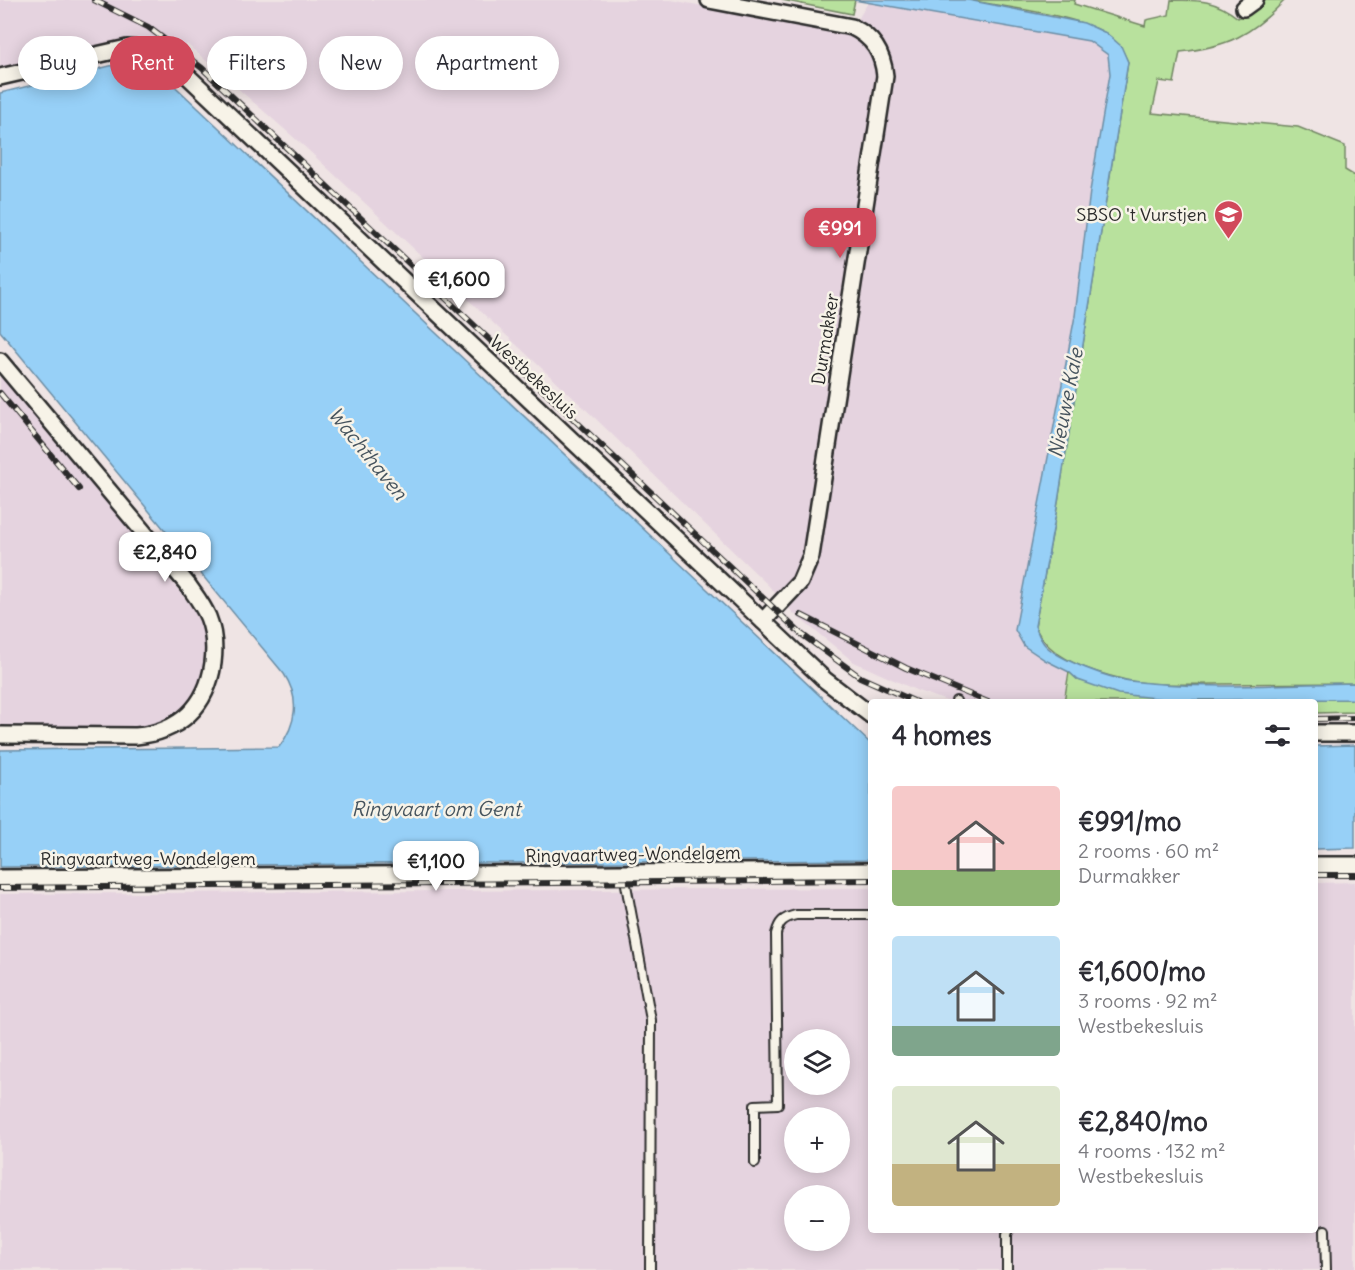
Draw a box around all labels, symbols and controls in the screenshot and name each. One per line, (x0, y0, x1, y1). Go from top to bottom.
chip: Buy (18, 36, 98, 90)
chip: Rent (110, 36, 195, 90)
chip: Filters (207, 36, 307, 90)
chip: New (319, 36, 403, 90)
chip: Apartment (415, 36, 559, 90)
school or university icon: SBSO 't Vurstjen (1212, 198, 1244, 240)
place label: SBSO 't Vurstjen (1076, 203, 1207, 226)
pin: €991 (804, 208, 876, 259)
text: €991 (818, 215, 862, 240)
pin: €1,600 (410, 259, 508, 310)
text: €1,600 (428, 266, 490, 291)
street label: Durmakker (806, 291, 844, 386)
street label: Westbekesluis (485, 330, 583, 424)
water label: Nieuwe Kale (1042, 345, 1088, 460)
water label: Wachthaven (323, 402, 413, 505)
pin: €2,840 (116, 532, 214, 583)
text: €2,840 (133, 539, 197, 564)
text: 4 homes (892, 719, 991, 752)
icon: filters (1261, 719, 1294, 752)
water label: Ringvaart om Gent (352, 796, 523, 821)
text: €991/mo (1078, 805, 1181, 838)
icon: home (940, 810, 1012, 882)
text: 2 rooms · 60 m² (1078, 838, 1219, 863)
pin: €1,100 (387, 841, 485, 892)
street label: Ringvaartweg-Wondelgem (525, 841, 741, 867)
street label: Ringvaartweg-Wondelgem (40, 847, 256, 870)
text: €1,100 (407, 848, 465, 873)
text: Durmakker (1078, 863, 1180, 888)
text: €1,600/mo (1078, 955, 1206, 988)
icon: home (940, 960, 1012, 1032)
text: 3 rooms · 92 m² (1078, 988, 1217, 1013)
text: Westbekesluis (1078, 1013, 1204, 1038)
map controls (784, 1029, 850, 1251)
button: layers (784, 1029, 850, 1095)
text: €2,840/mo (1078, 1105, 1208, 1138)
button: + (784, 1107, 850, 1173)
icon: home (940, 1110, 1012, 1182)
text: 4 rooms · 132 m² (1078, 1138, 1225, 1163)
text: Westbekesluis (1078, 1163, 1204, 1188)
button: − (784, 1185, 850, 1251)

